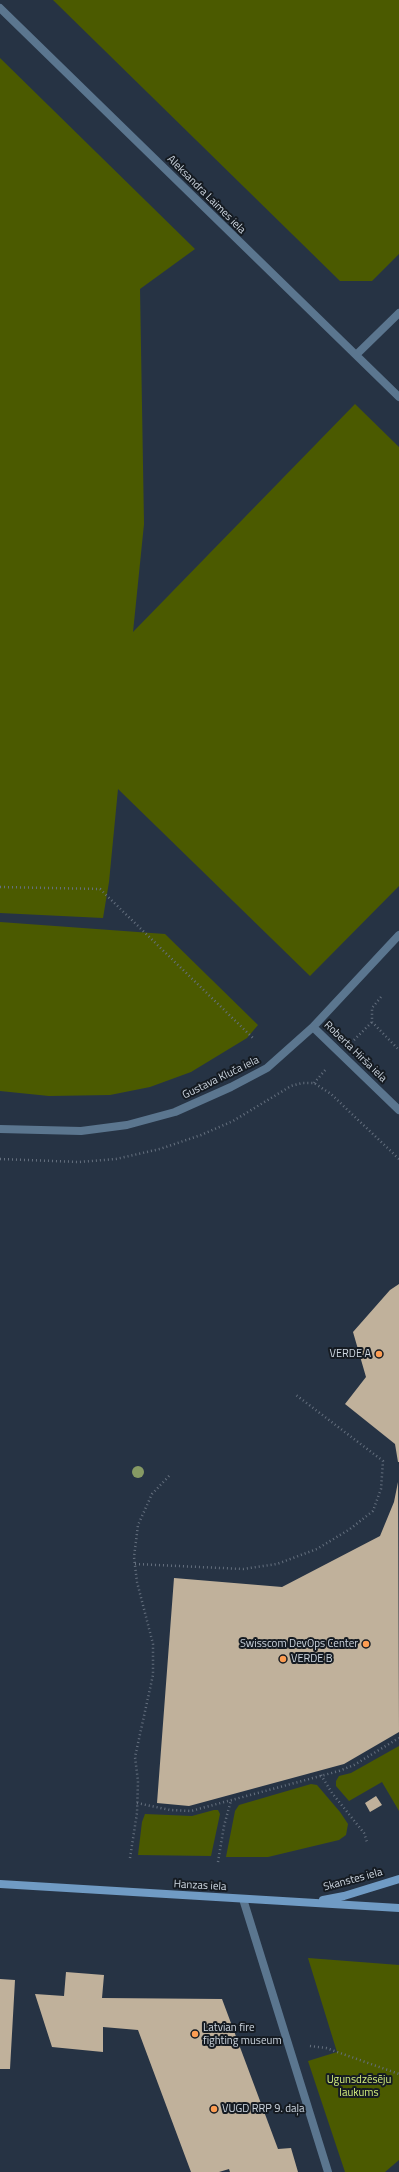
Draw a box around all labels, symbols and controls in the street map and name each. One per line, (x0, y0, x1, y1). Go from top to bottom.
street label: Aleksandra Laimes iela (164, 153, 248, 237)
street label: Roberta Hirša iela (321, 1019, 389, 1085)
street label: Gustava Kluča iela (181, 1054, 261, 1102)
place label: VERDE A (330, 1347, 371, 1361)
marker: VERDE A (374, 1349, 384, 1359)
place label: Swisscom DevOps Center (240, 1637, 358, 1651)
marker: Swisscom DevOps Center (361, 1639, 371, 1649)
place label: VERDE B (291, 1652, 333, 1666)
marker: VERDE B (278, 1654, 288, 1664)
street label: Skanstes iela (322, 1866, 384, 1894)
street label: Hanzas iela (173, 1878, 227, 1894)
place label: Latvian fire fighting museum (203, 2021, 282, 2047)
marker: Latvian fire fighting museum (190, 2029, 200, 2039)
park label: Ugunsdzēsēju laukums (327, 2073, 391, 2099)
place label: VUGD RRP 9. daļa (222, 2102, 305, 2116)
marker: VUGD RRP 9. daļa (209, 2104, 219, 2114)

